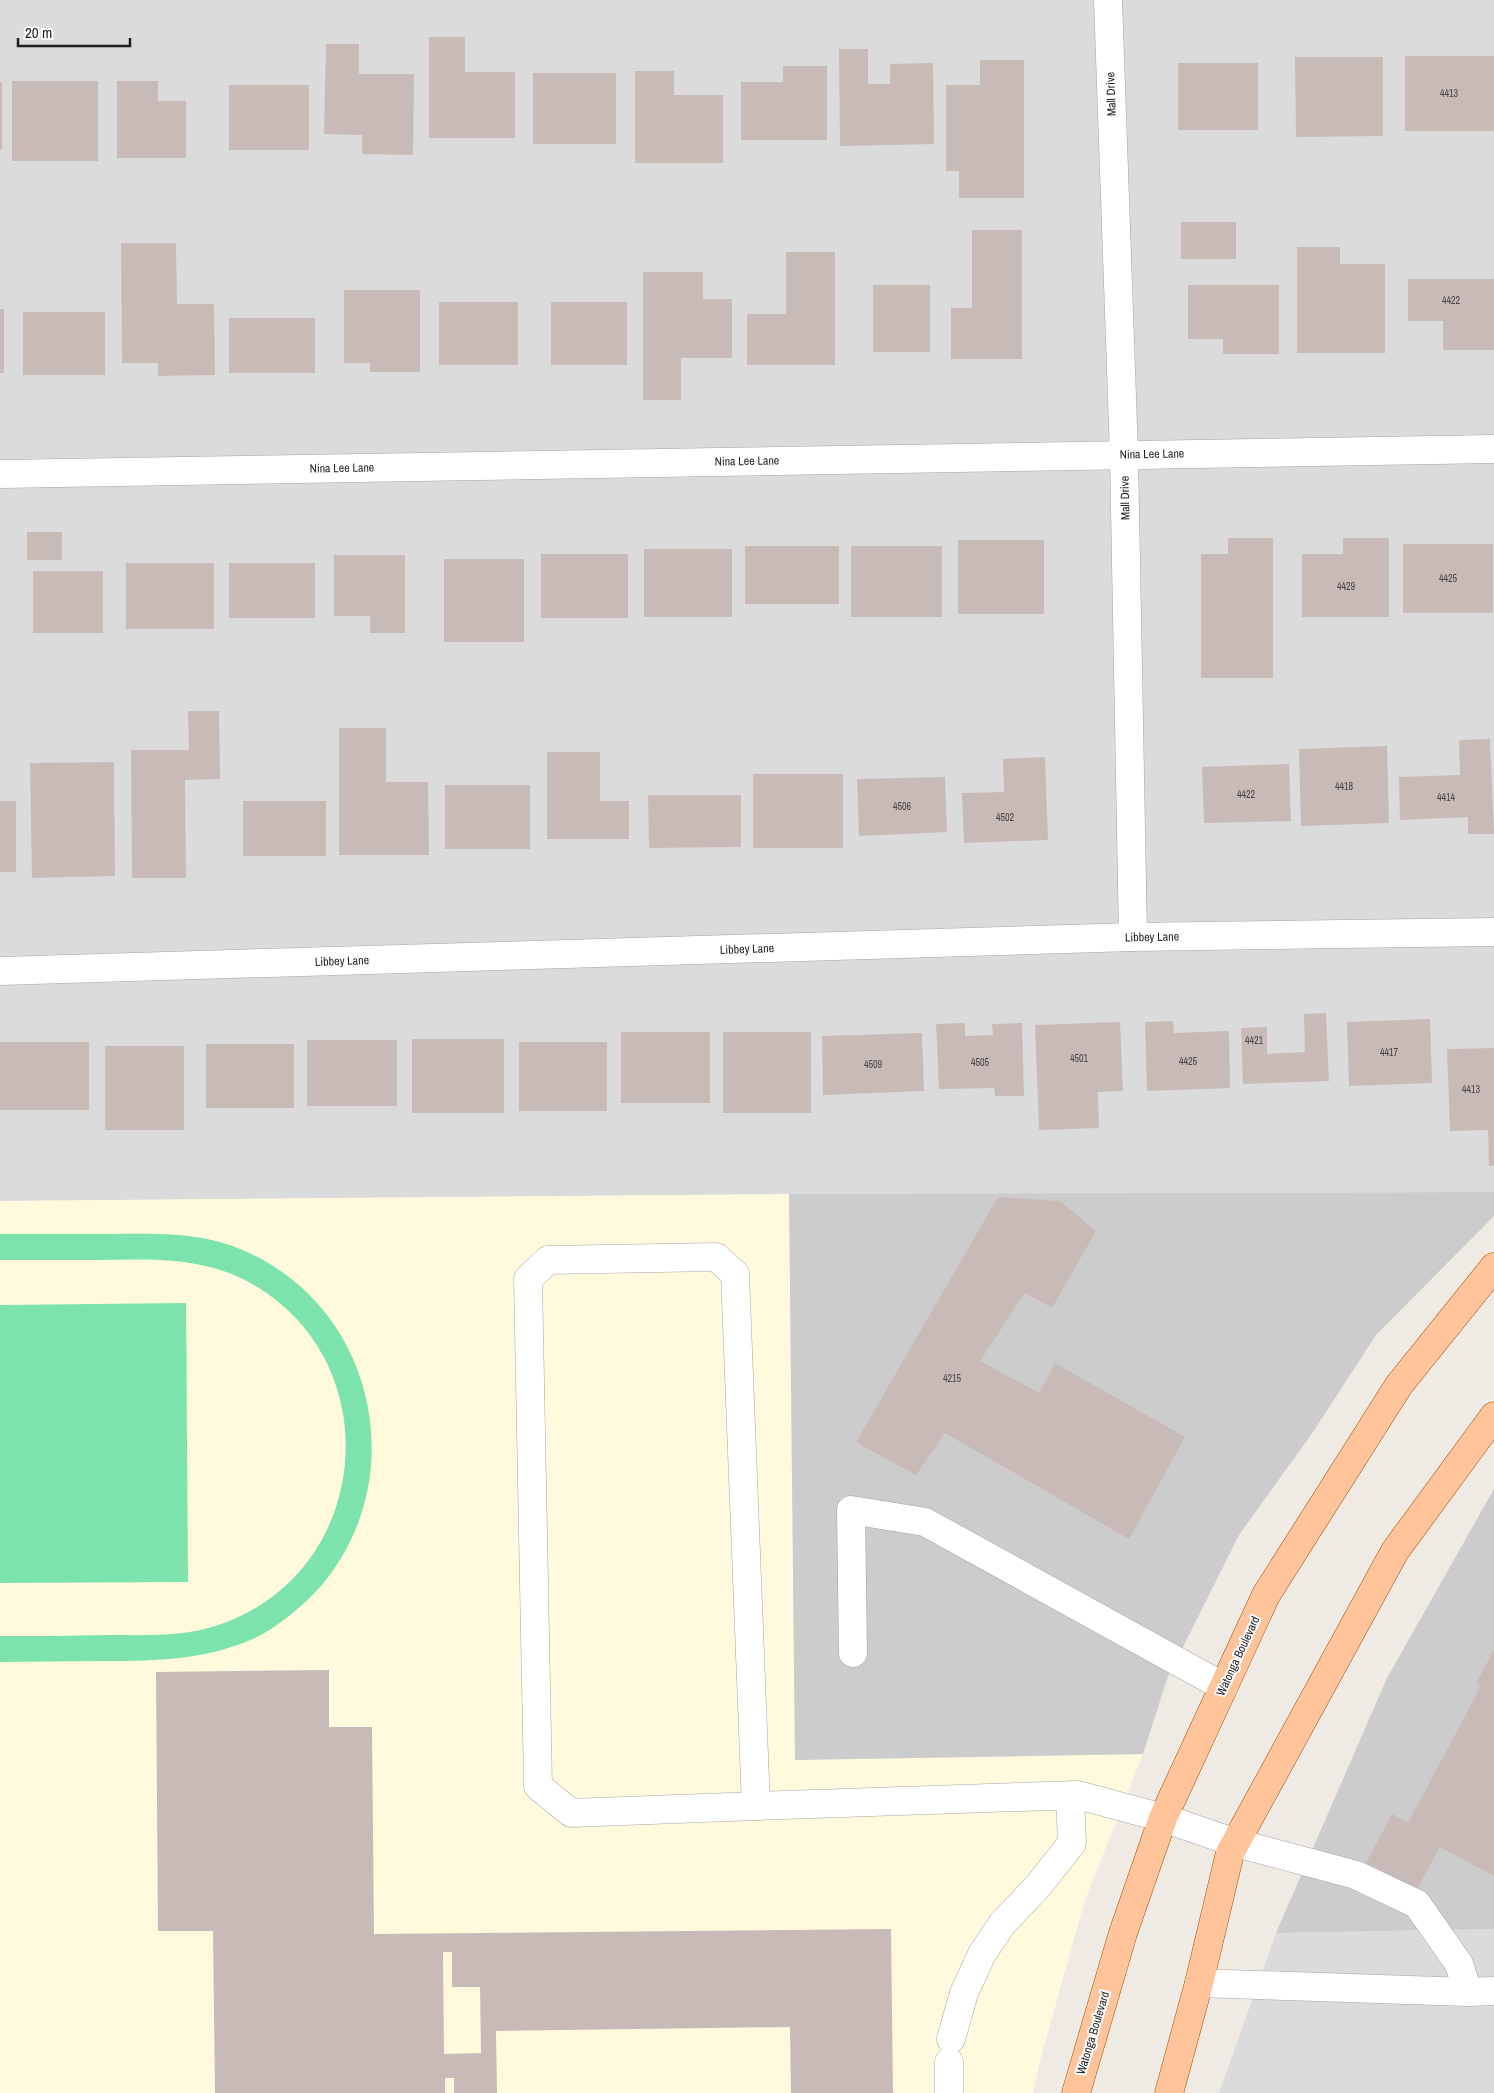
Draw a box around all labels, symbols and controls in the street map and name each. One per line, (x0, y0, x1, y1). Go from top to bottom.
scale bar (18, 15, 130, 47)
text: 20 m (25, 22, 52, 43)
street label: Mall Drive (1102, 72, 1120, 116)
house number: 4413 (1440, 87, 1459, 100)
house number: 4422 (1442, 294, 1461, 307)
street label: Nina Lee Lane (1120, 445, 1184, 463)
street label: Nina Lee Lane (715, 452, 779, 470)
street label: Nina Lee Lane (310, 459, 374, 477)
street label: Mall Drive (1117, 476, 1133, 520)
house number: 4425 (1439, 572, 1458, 585)
house number: 4429 (1337, 580, 1356, 593)
house number: 4418 (1335, 780, 1354, 793)
house number: 4422 (1237, 788, 1256, 801)
house number: 4414 (1437, 791, 1456, 804)
house number: 4506 (893, 800, 912, 813)
house number: 4502 (996, 811, 1015, 824)
street label: Libbey Lane (1125, 929, 1179, 945)
street label: Libbey Lane (720, 940, 774, 958)
street label: Libbey Lane (315, 952, 369, 970)
house number: 4421 (1245, 1034, 1264, 1047)
house number: 4417 (1380, 1046, 1399, 1059)
house number: 4501 (1070, 1052, 1089, 1065)
house number: 4425 (1179, 1055, 1198, 1068)
house number: 4505 (971, 1056, 990, 1069)
house number: 4509 (864, 1058, 883, 1071)
house number: 4413 (1462, 1083, 1481, 1096)
house number: 4215 (943, 1372, 962, 1385)
street label: Watonga Boulevard (1213, 1614, 1263, 1698)
street label: Watonga Boulevard (1073, 1990, 1113, 2076)

